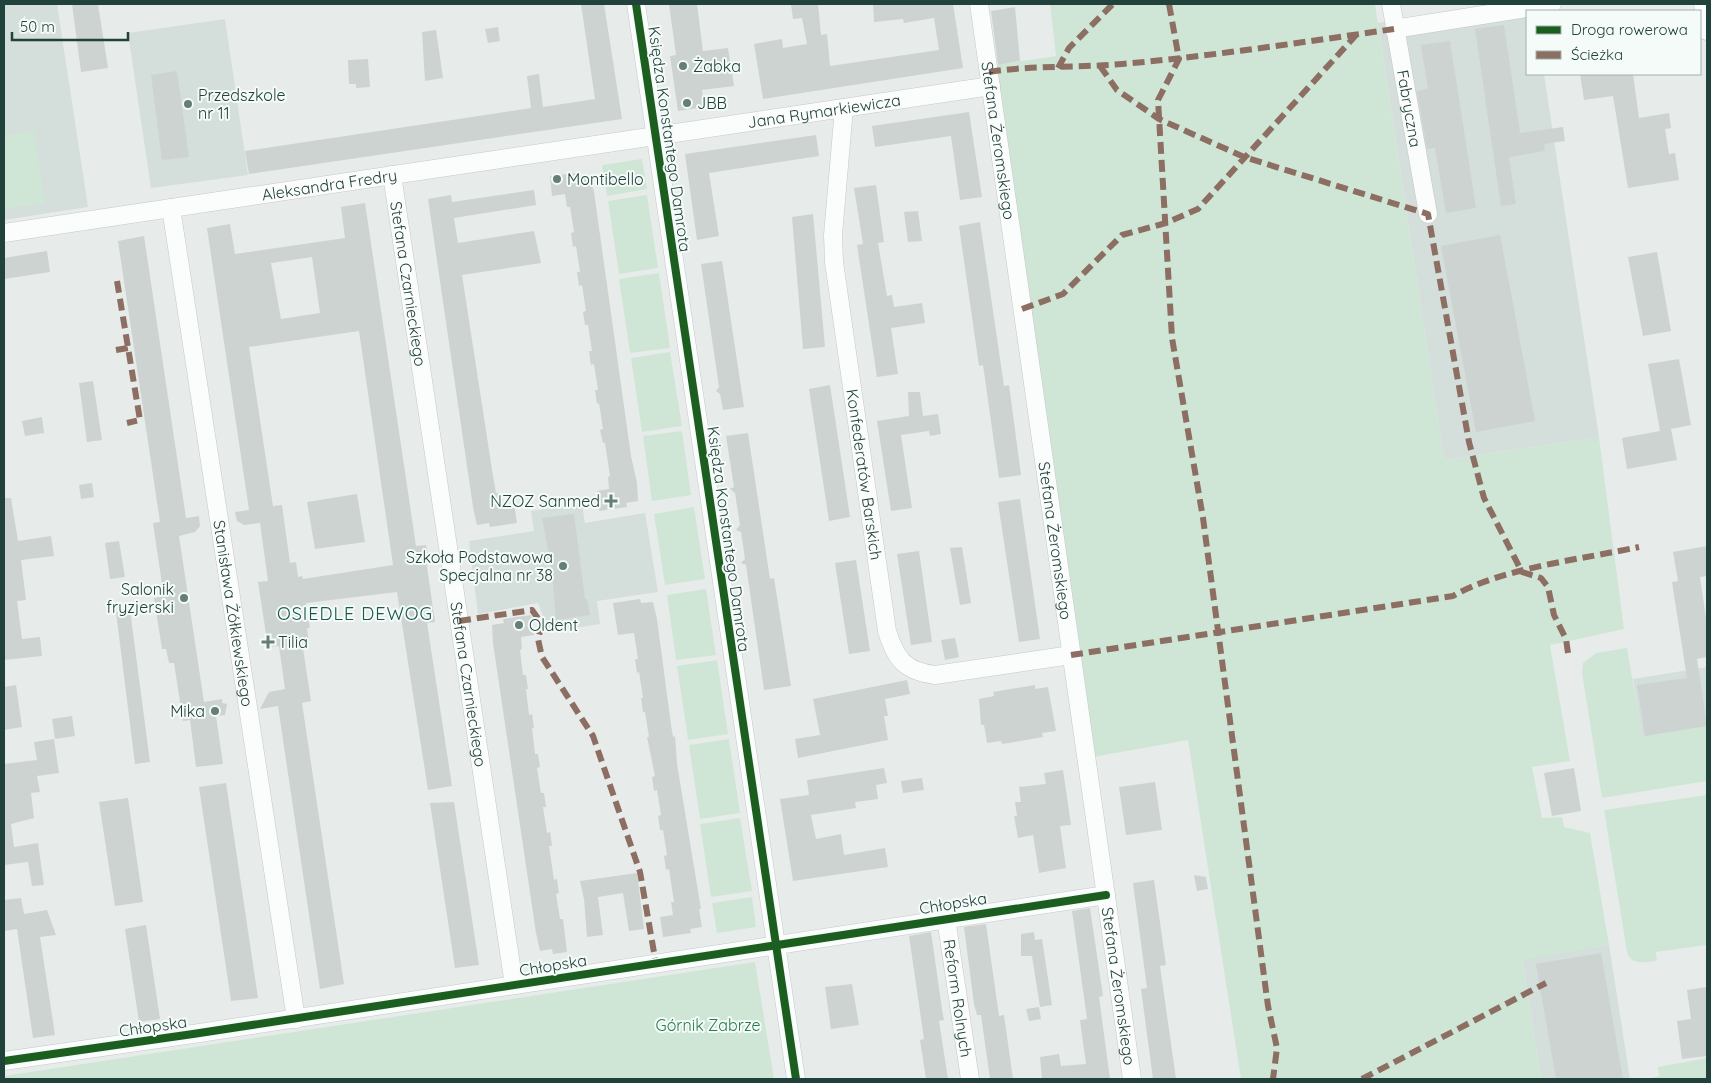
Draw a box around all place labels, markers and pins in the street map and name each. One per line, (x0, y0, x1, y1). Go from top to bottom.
place label: Żabka (693, 56, 741, 76)
marker: Żabka (677, 60, 689, 72)
place label: Przedszkole nr 11 (198, 85, 286, 123)
place label: JBB (697, 93, 727, 113)
marker: JBB (681, 97, 693, 109)
marker: Przedszkole nr 11 (182, 98, 194, 110)
place label: Montibello (567, 169, 644, 189)
marker: Montibello (551, 173, 563, 185)
place label: NZOZ Sanmed (490, 491, 600, 511)
marker: NZOZ Sanmed (604, 494, 618, 508)
place label: Szkoła Podstawowa Specjalna nr 38 (406, 547, 553, 585)
marker: Szkoła Podstawowa Specjalna nr 38 (557, 560, 569, 572)
place label: Salonik fryzjerski (106, 579, 174, 617)
marker: Salonik fryzjerski (178, 592, 190, 604)
place label: Oldent (529, 615, 578, 635)
marker: Oldent (513, 619, 525, 631)
place label: Tilia (278, 632, 308, 652)
marker: Tilia (262, 636, 274, 648)
place label: Mika (170, 701, 205, 721)
marker: Mika (209, 705, 221, 717)

